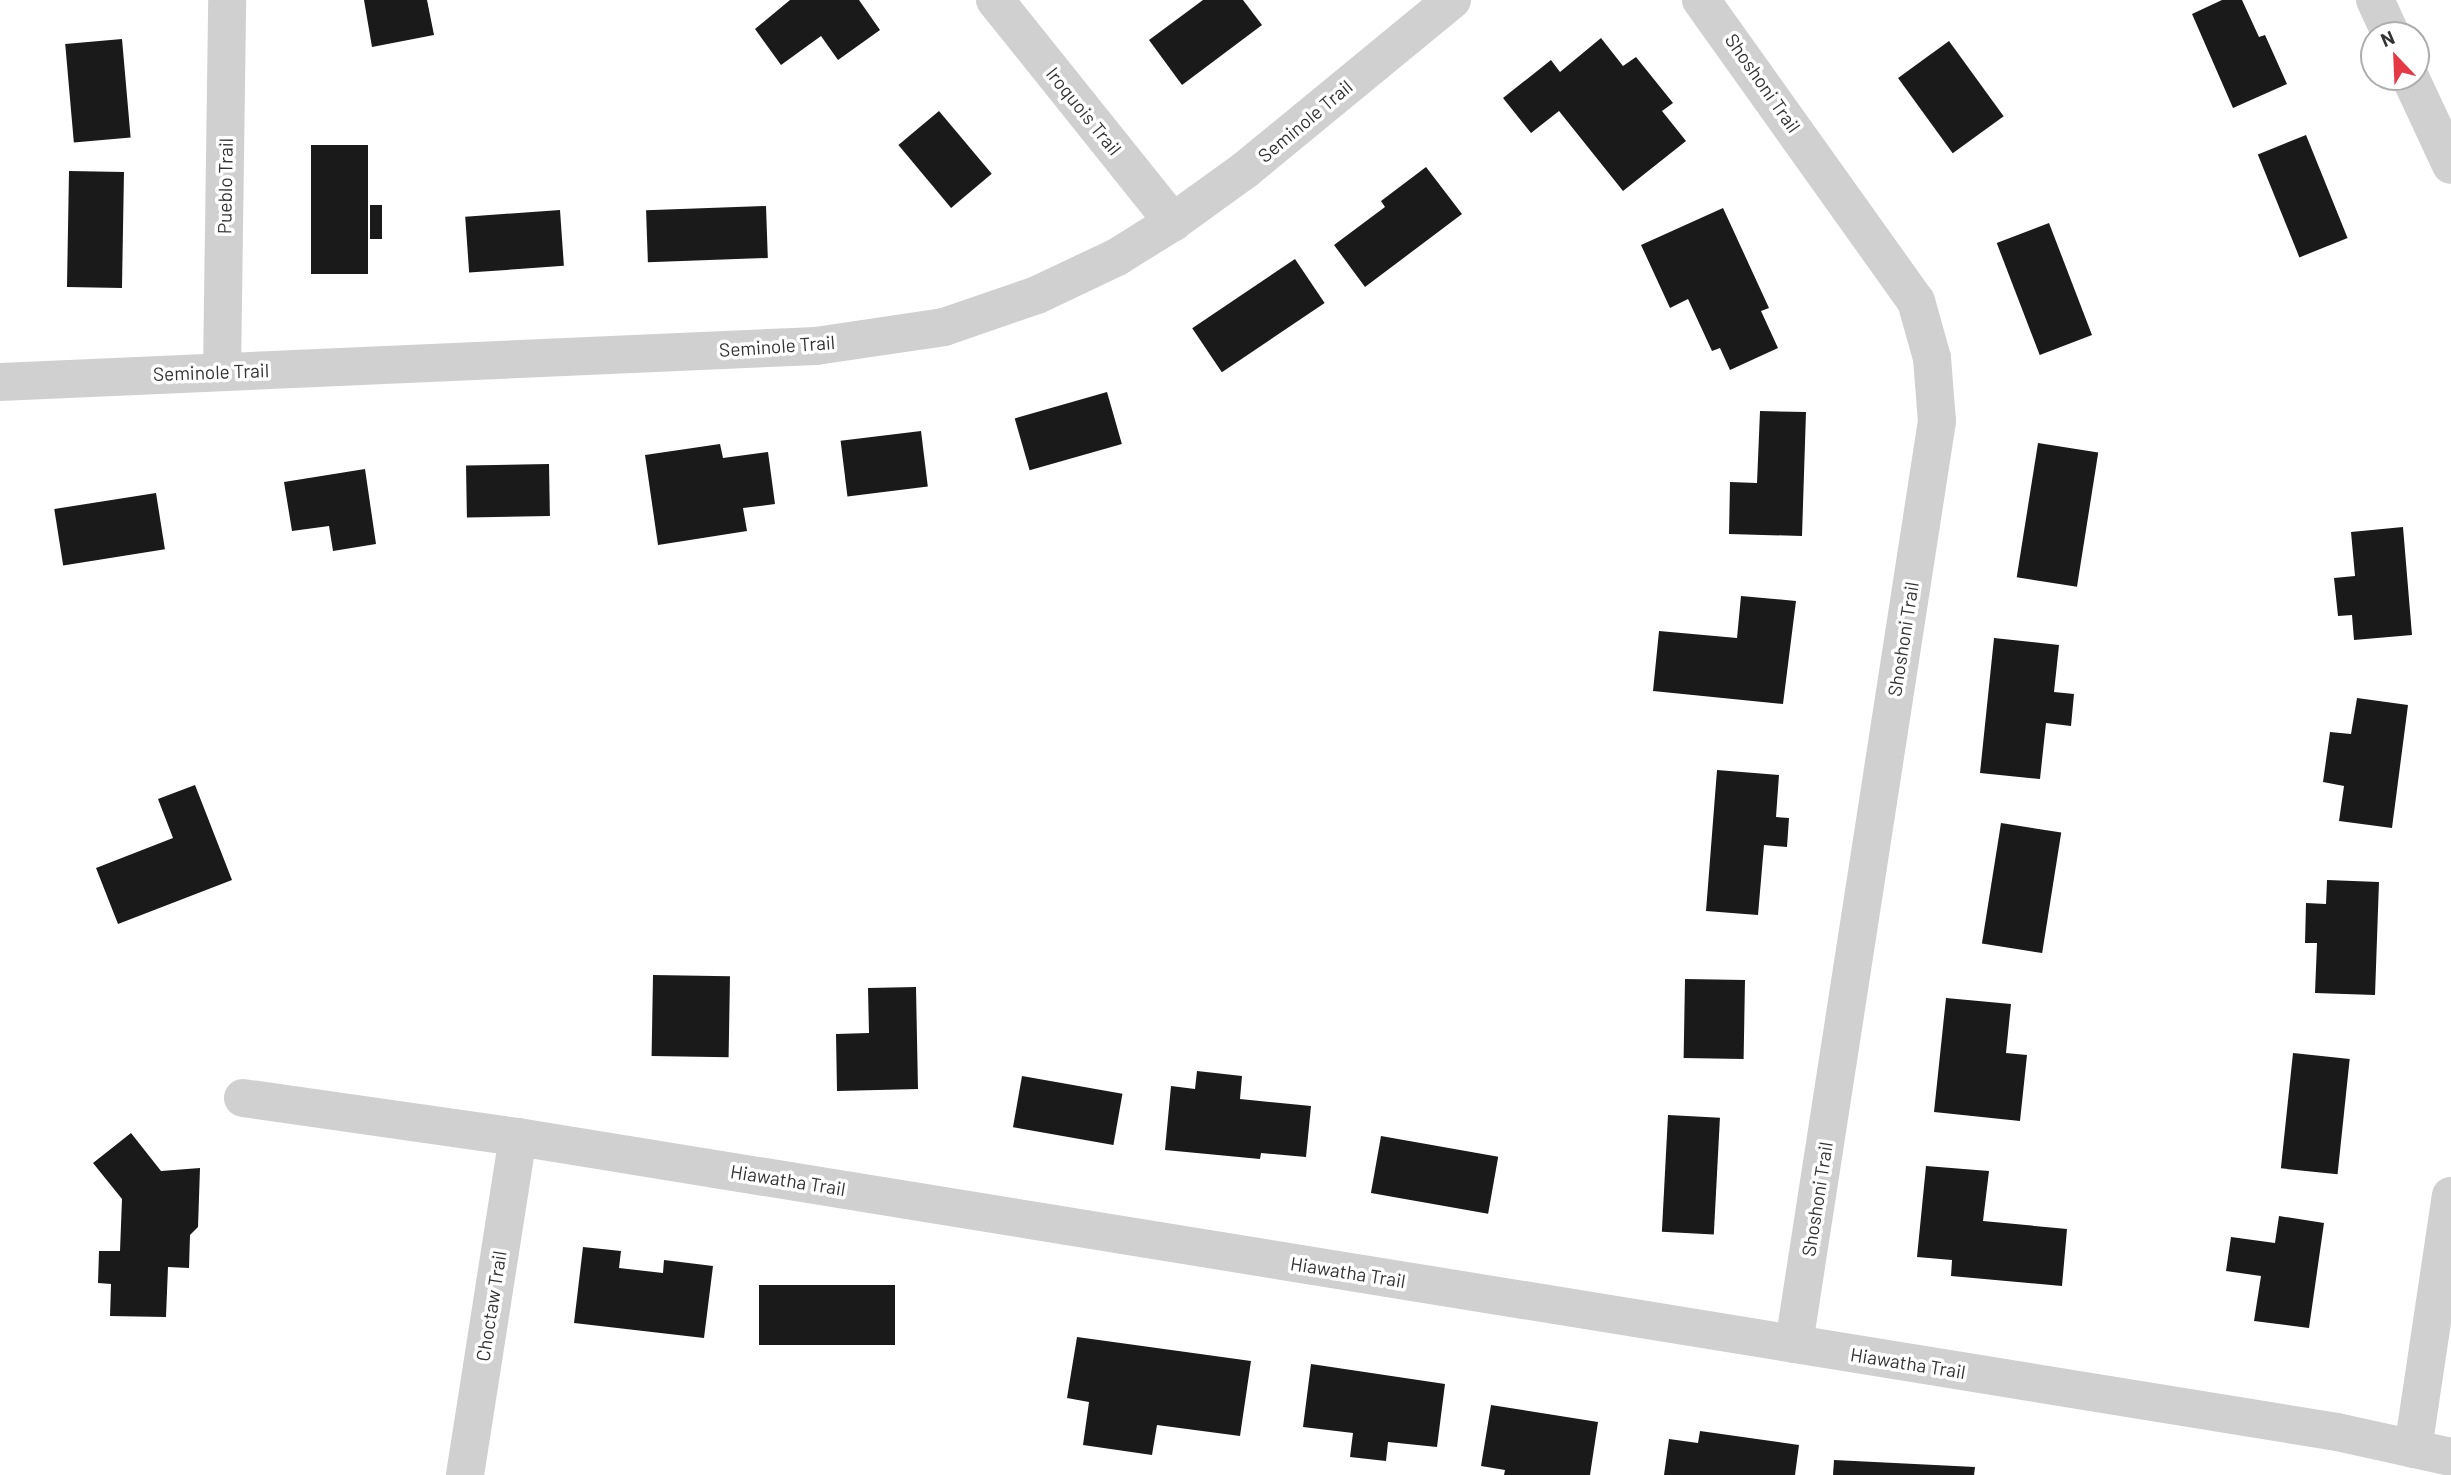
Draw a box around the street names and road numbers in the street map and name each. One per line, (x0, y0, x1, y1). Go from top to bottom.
street label: Shoshoni Trail (1720, 29, 1806, 137)
street label: Iroquois Trail (1042, 62, 1126, 160)
street label: Seminole Trail (1253, 75, 1357, 167)
street label: Pueblo Trail (213, 138, 237, 234)
street label: Seminole Trail (718, 331, 836, 361)
street label: Seminole Trail (153, 359, 269, 385)
street label: Shoshoni Trail (1883, 580, 1923, 698)
street label: Shoshoni Trail (1797, 1140, 1837, 1258)
street label: Hiawatha Trail (729, 1160, 847, 1200)
street label: Choctaw Trail (471, 1249, 511, 1363)
street label: Hiawatha Trail (1289, 1252, 1407, 1292)
street label: Hiawatha Trail (1849, 1343, 1967, 1383)

